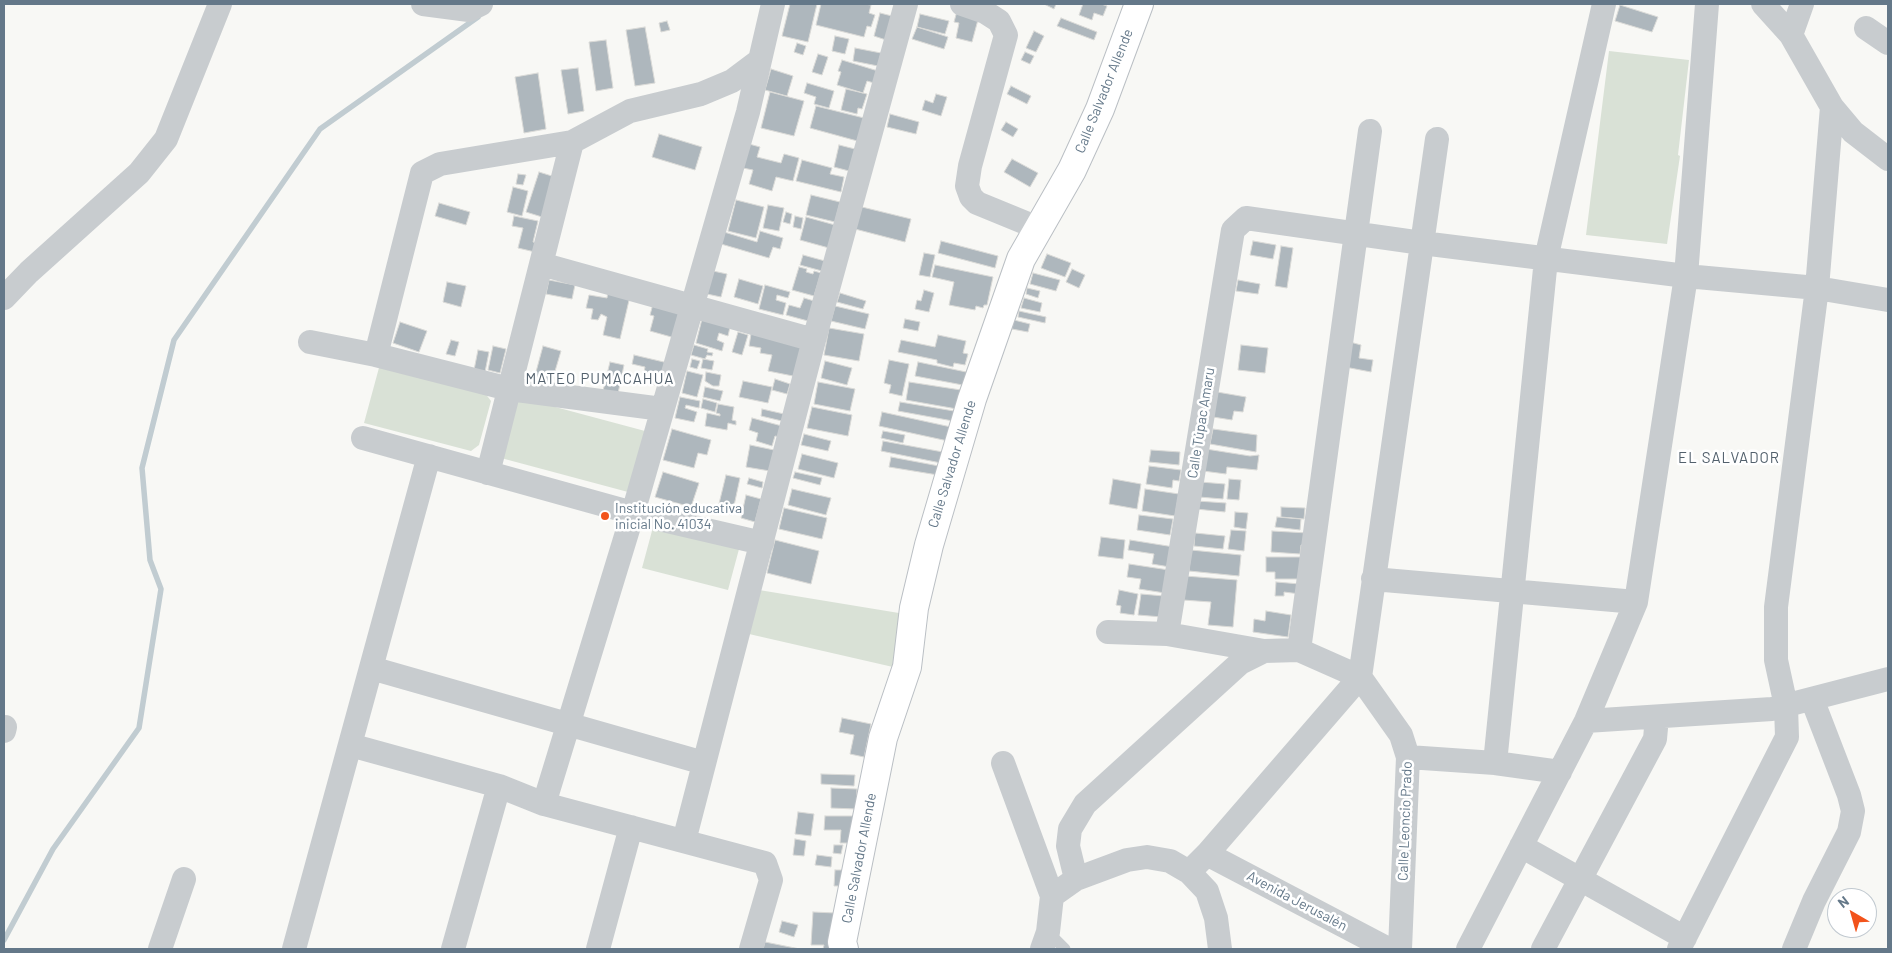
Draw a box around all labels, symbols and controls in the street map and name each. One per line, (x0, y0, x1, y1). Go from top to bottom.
street label: Calle Salvador Allende (1071, 26, 1137, 156)
street label: Calle Túpac Amaru (1184, 366, 1218, 480)
district label: MATEO PUMACAHUA (524, 370, 676, 388)
street label: Calle Salvador Allende (925, 398, 979, 530)
district label: EL SALVADOR (1677, 449, 1781, 467)
place label: Institución educativa inicial No. 41034 (615, 500, 742, 532)
marker: Institución educativa inicial No. 41034 (599, 510, 611, 522)
street label: Calle Leoncio Prado (1395, 761, 1415, 881)
street label: Calle Salvador Allende (838, 791, 880, 925)
street label: Avenida Jerusalén (1244, 868, 1350, 934)
north arrow (1827, 888, 1877, 938)
text: N (1834, 892, 1852, 911)

